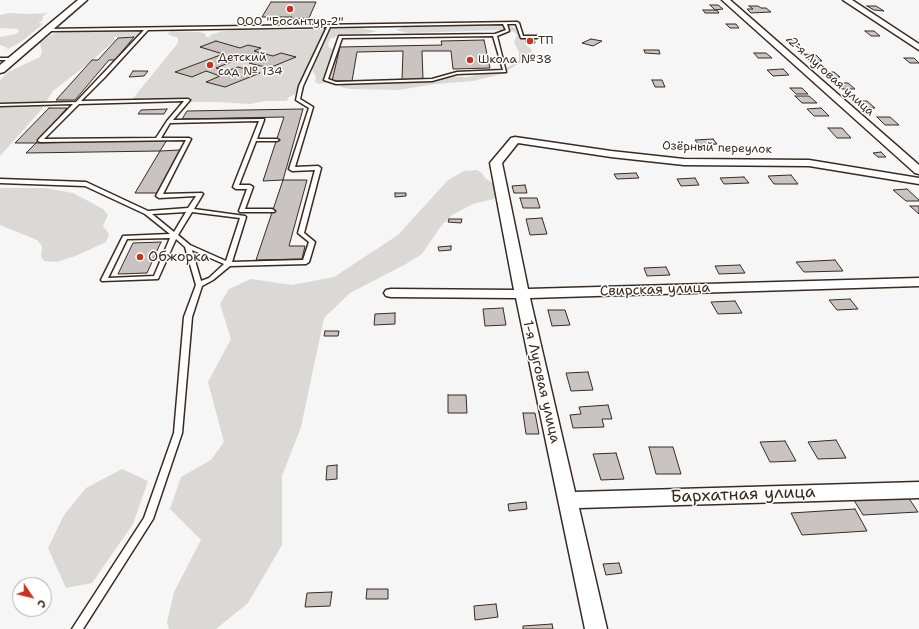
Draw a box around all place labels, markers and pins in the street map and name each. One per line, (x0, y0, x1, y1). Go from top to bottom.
marker: ООО "Босантур-2" (285, 4, 295, 14)
place label: ООО "Босантур-2" (236, 15, 344, 29)
place label: ТП (538, 34, 553, 48)
marker: ТП (525, 36, 535, 46)
place label: Детский сад № 134 (218, 51, 283, 79)
place label: Школа №38 (478, 53, 552, 67)
marker: Школа №38 (465, 55, 475, 65)
marker: Детский сад № 134 (205, 60, 215, 70)
place label: Обжорка (148, 249, 209, 265)
marker: Обжорка (135, 252, 145, 262)

